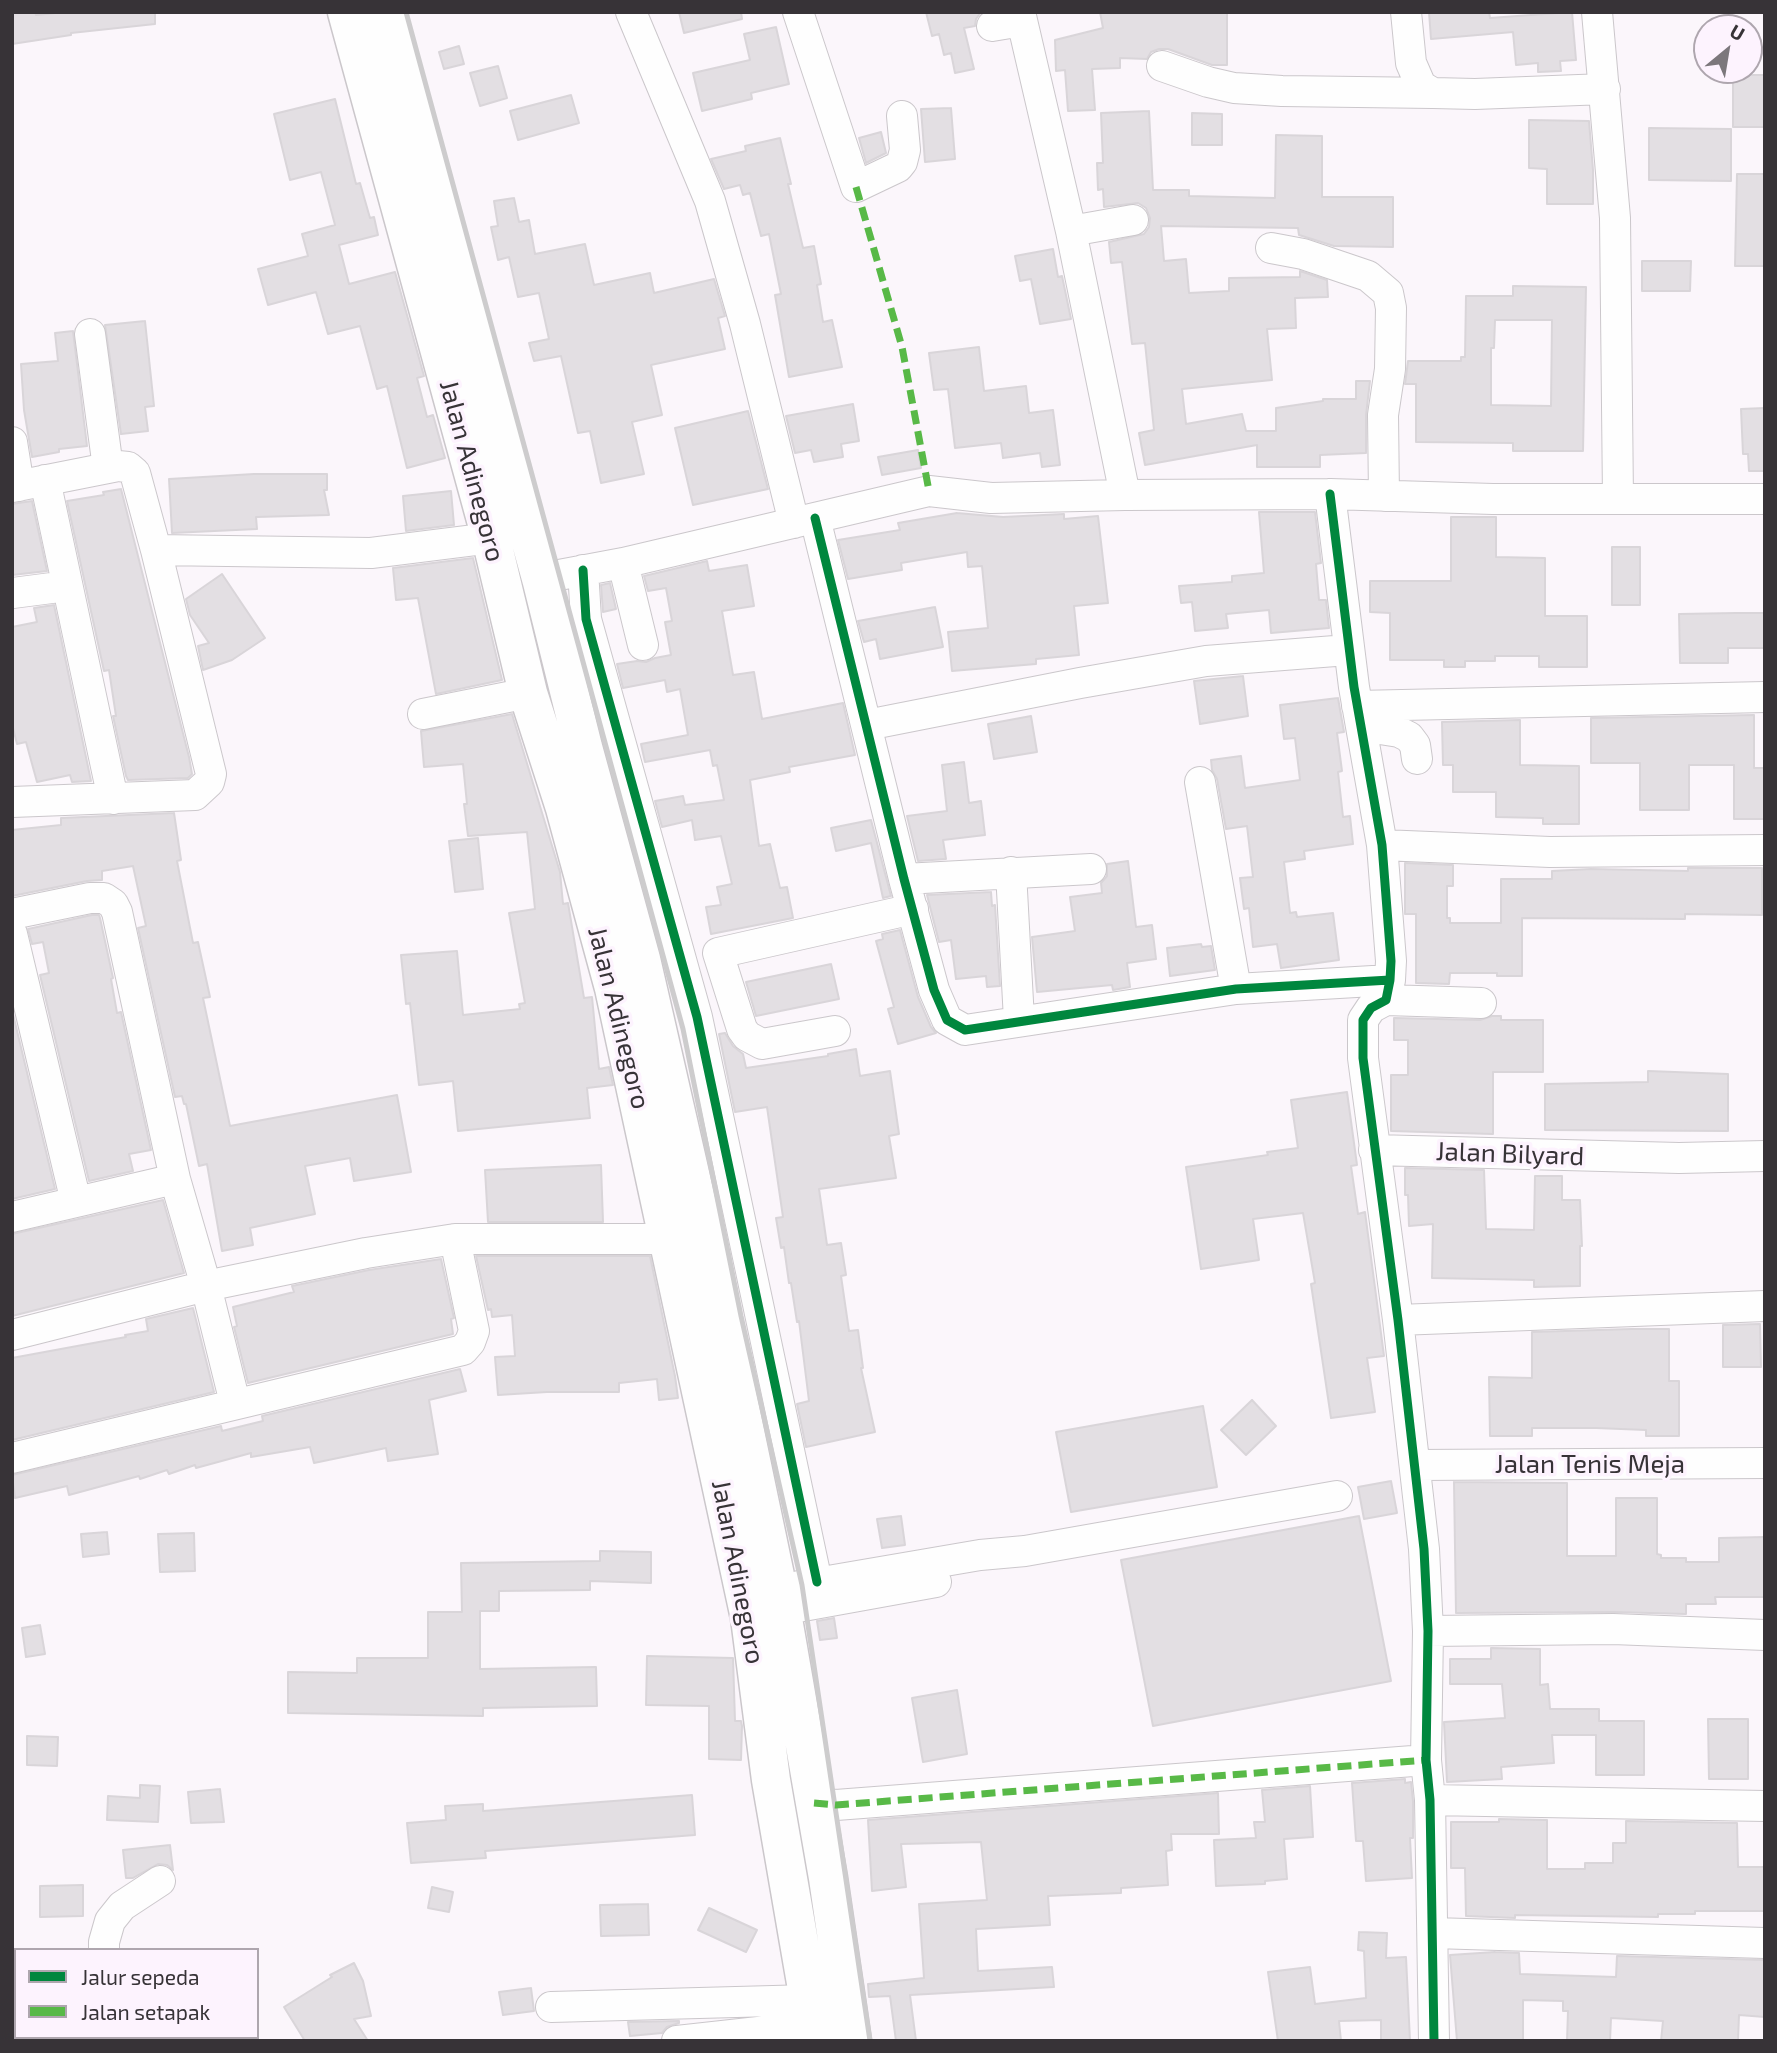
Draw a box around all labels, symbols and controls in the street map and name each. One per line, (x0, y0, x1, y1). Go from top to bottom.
north arrow (1693, 14, 1763, 84)
text: U (1726, 19, 1749, 45)
street label: Jalan Adinegoro (433, 377, 511, 565)
street label: Jalan Adinegoro (581, 924, 657, 1112)
street label: Jalan Bilyard (1435, 1136, 1585, 1172)
street label: Jalan Tenis Meja (1495, 1448, 1685, 1480)
street label: Jalan Adinegoro (705, 1477, 771, 1667)
legend (14, 1948, 259, 2039)
text: Jalur sepeda (81, 1964, 200, 1989)
text: Jalan setapak (81, 1999, 210, 2024)

